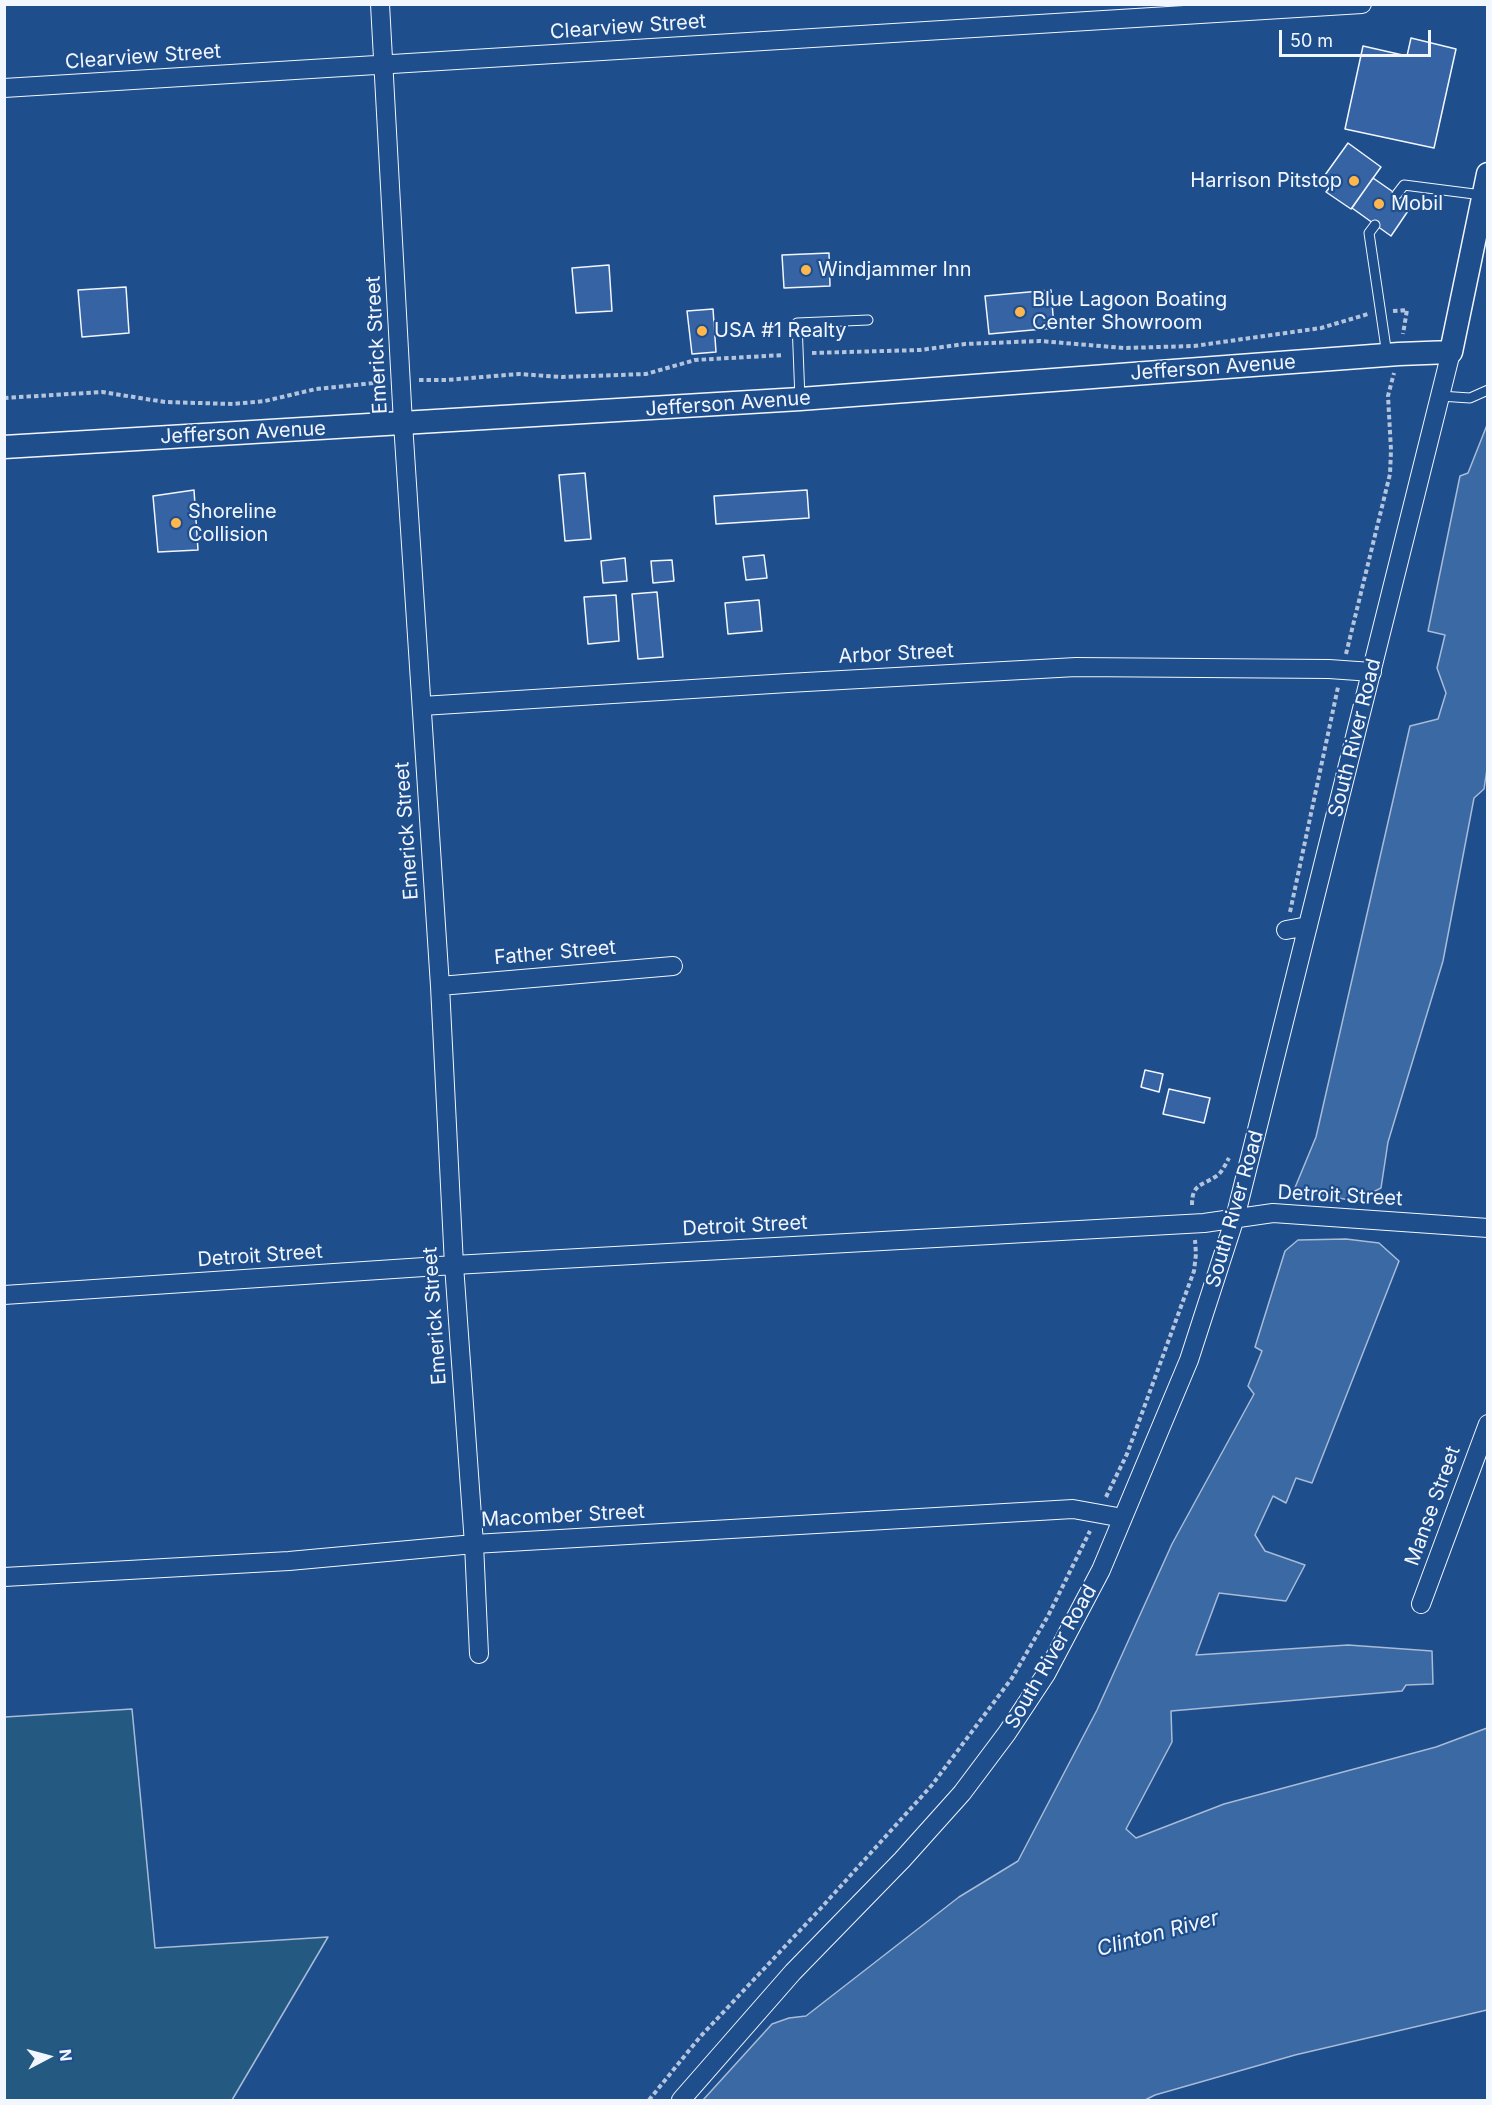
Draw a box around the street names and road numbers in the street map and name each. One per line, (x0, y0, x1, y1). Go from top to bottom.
street label: Clearview Street (549, 10, 707, 44)
street label: Clearview Street (64, 40, 222, 74)
street label: Emerick Street (361, 275, 393, 415)
street label: Jefferson Avenue (1129, 350, 1297, 386)
street label: Jefferson Avenue (644, 386, 812, 422)
street label: Jefferson Avenue (160, 417, 326, 449)
street label: Arbor Street (838, 639, 954, 669)
street label: South River Road (1324, 656, 1386, 820)
street label: Emerick Street (390, 761, 424, 901)
street label: Father Street (493, 936, 617, 970)
street label: South River Road (1201, 1128, 1269, 1290)
street label: Detroit Street (1277, 1181, 1403, 1211)
street label: Detroit Street (682, 1211, 808, 1241)
street label: Detroit Street (197, 1240, 323, 1272)
street label: Emerick Street (418, 1246, 452, 1386)
street label: Manse Street (1400, 1443, 1466, 1569)
street label: Macomber Street (481, 1500, 645, 1532)
street label: South River Road (1000, 1581, 1102, 1733)

